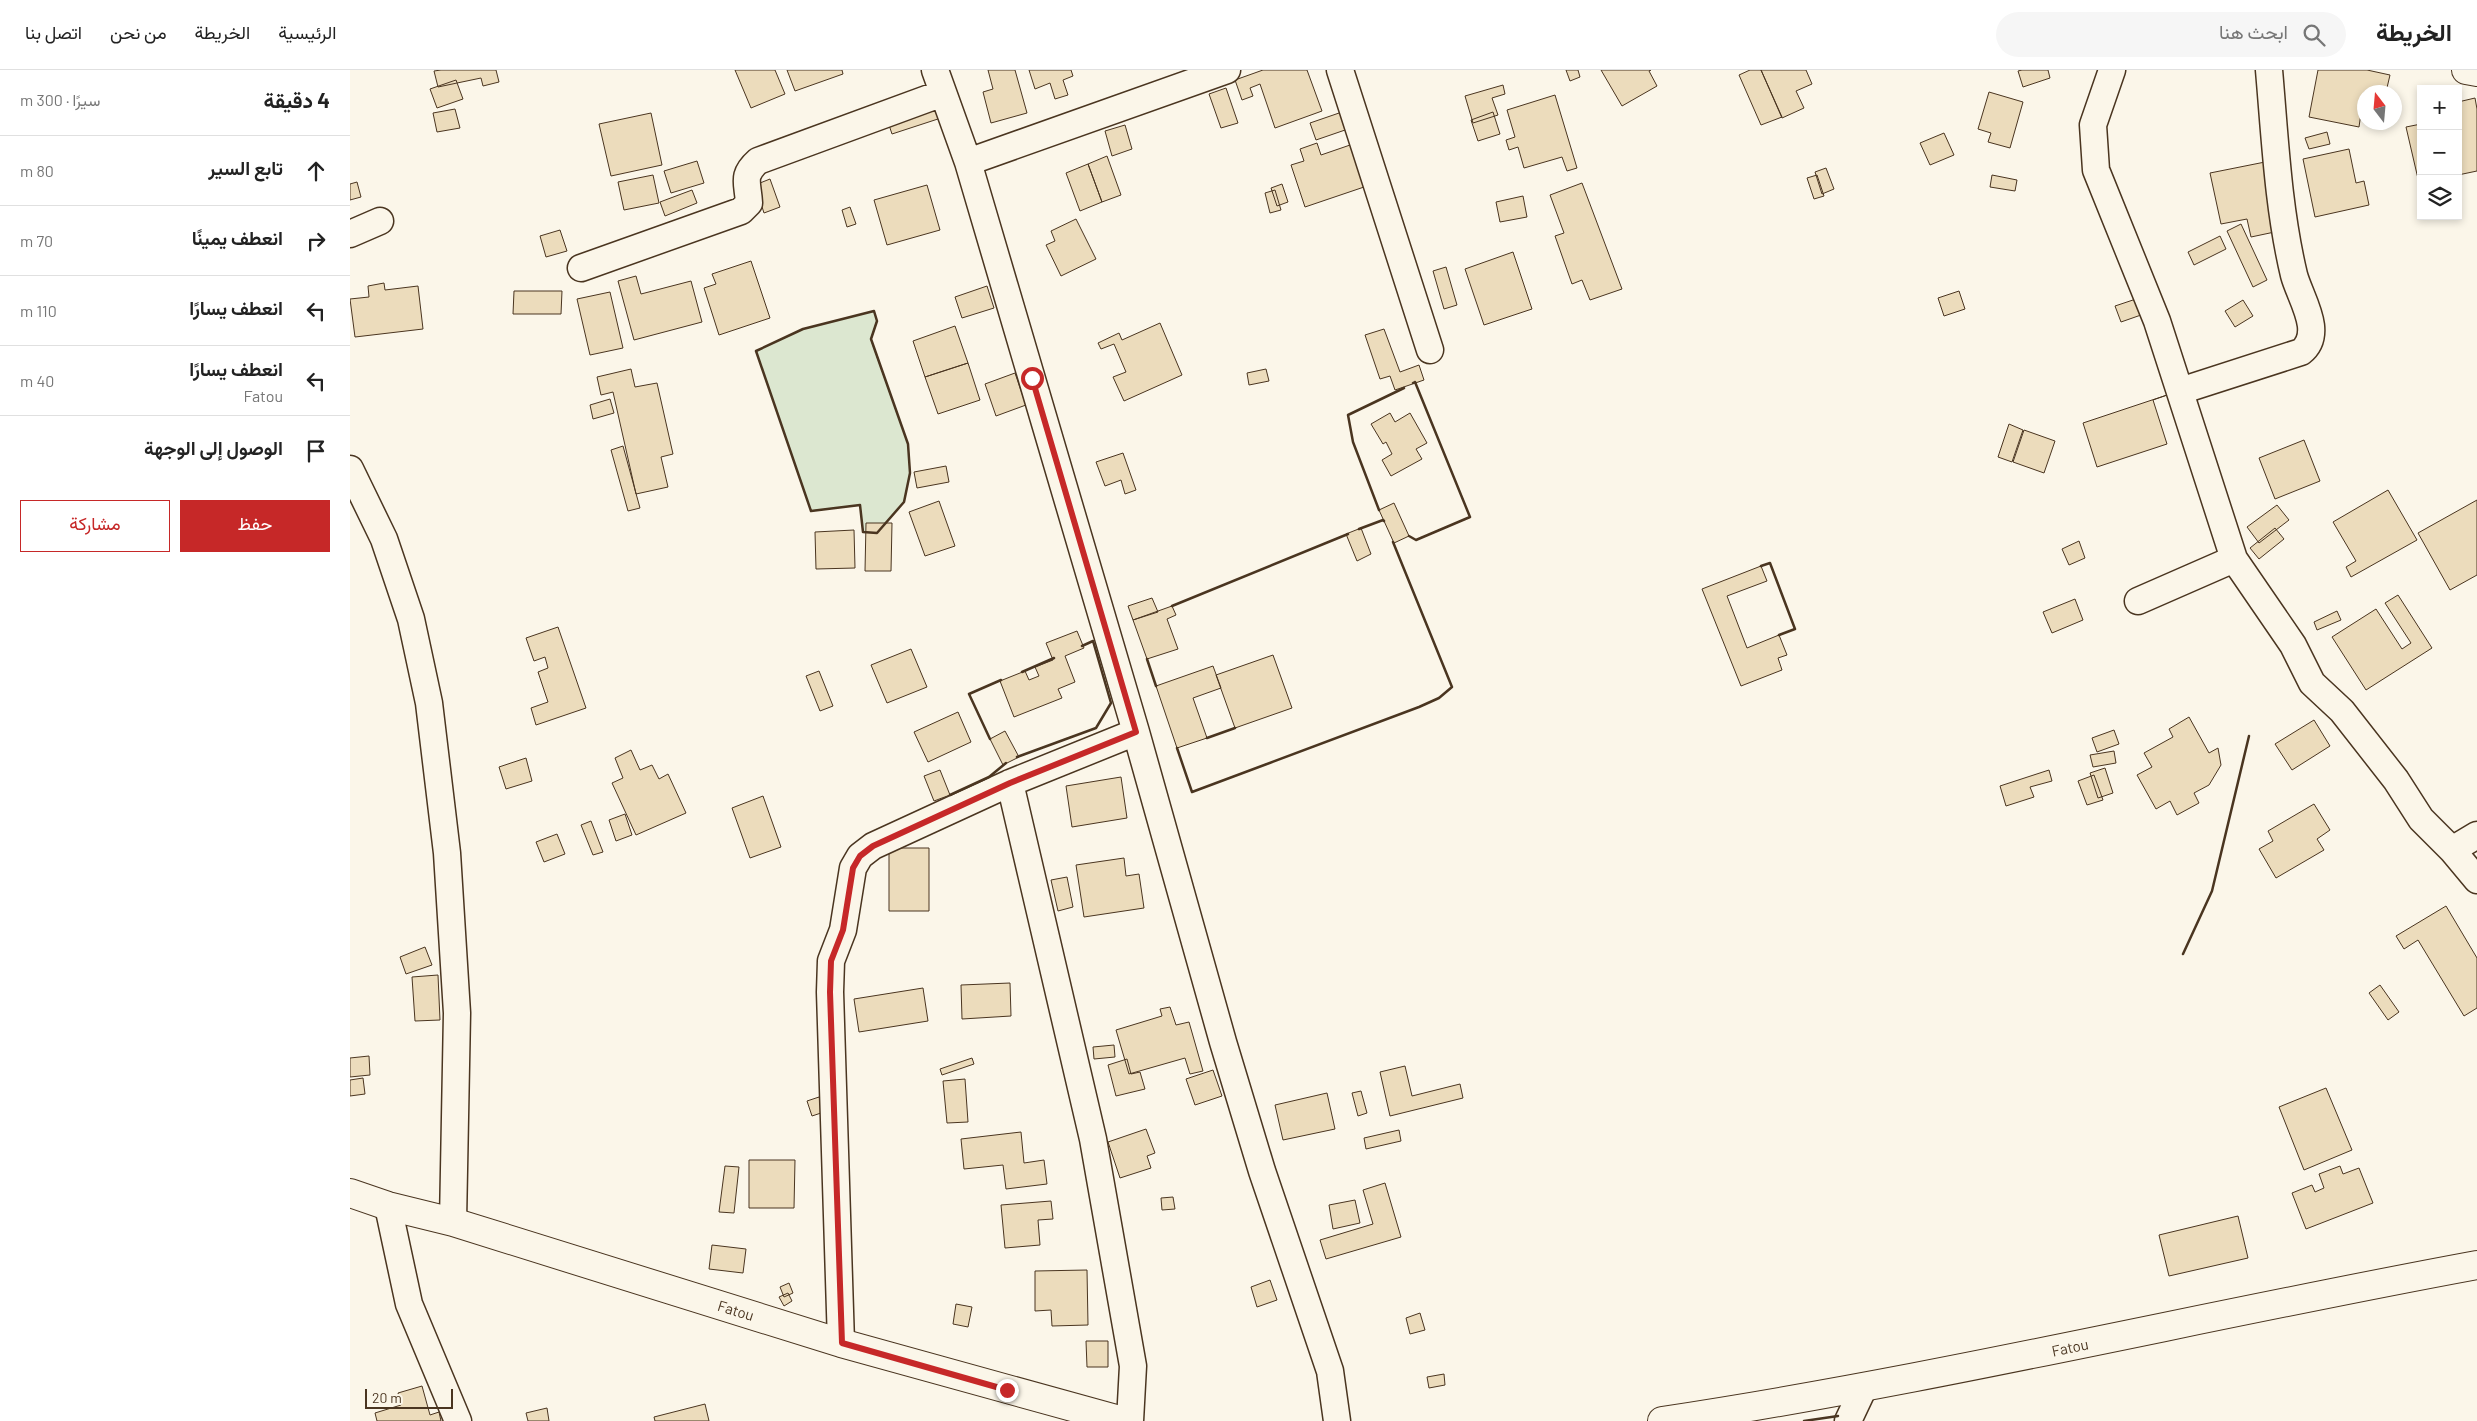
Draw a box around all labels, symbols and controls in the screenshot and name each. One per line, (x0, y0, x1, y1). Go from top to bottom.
search box (1996, 12, 2346, 57)
text: الخريطة (2376, 17, 2452, 46)
text: ابحث هنا (2219, 20, 2288, 43)
text: اتصل بنا (25, 21, 82, 43)
text: من نحن (110, 21, 167, 43)
text: الخريطة (195, 21, 250, 43)
text: الرئيسية (278, 21, 336, 43)
icon: search (2300, 21, 2328, 49)
north arrow (2357, 85, 2402, 130)
map controls (2417, 85, 2462, 220)
button: + (2417, 85, 2462, 130)
text: 4 دقيقة (264, 87, 330, 112)
text: سيرًا · 300 m (20, 90, 100, 109)
button: − (2417, 130, 2462, 175)
text: تابع السير (208, 156, 283, 179)
icon: ahead (302, 157, 330, 185)
text: 80 m (20, 161, 54, 180)
button: layers (2417, 175, 2462, 220)
text: انعطف يمينًا (192, 226, 283, 249)
icon: right (302, 227, 330, 255)
text: 70 m (20, 231, 53, 250)
text: انعطف يسارًا (189, 296, 283, 319)
icon: left (302, 297, 330, 325)
text: 110 m (20, 301, 57, 320)
text: انعطف يسارًا (189, 357, 283, 380)
icon: left (302, 367, 330, 395)
route start (1021, 367, 1044, 390)
text: 40 m (20, 371, 54, 390)
text: Fatou (243, 386, 283, 405)
text: الوصول إلى الوجهة (144, 436, 283, 459)
icon: arrive (302, 437, 330, 465)
button: مشاركة (20, 500, 170, 552)
button: حفظ (180, 500, 330, 552)
street label: Fatou (716, 1296, 756, 1324)
street label: Fatou (2050, 1334, 2090, 1360)
route end (996, 1379, 1019, 1402)
scale bar (365, 1386, 452, 1409)
text: 20 m (372, 1389, 402, 1406)

